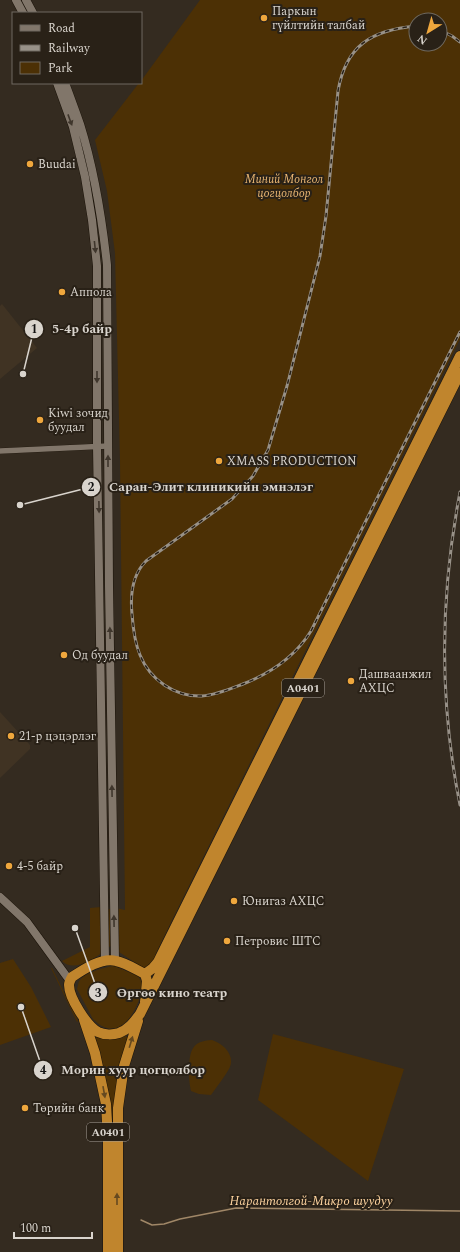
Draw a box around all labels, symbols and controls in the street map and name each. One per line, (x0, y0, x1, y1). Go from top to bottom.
place label: Паркын гүйлтийн талбай (272, 2, 365, 35)
legend (12, 12, 142, 84)
north arrow (408, 12, 448, 52)
marker: Паркын гүйлтийн талбай (259, 13, 269, 23)
text: Road (48, 19, 75, 38)
text: N (414, 30, 431, 49)
text: Railway (48, 39, 91, 58)
text: Park (48, 59, 73, 78)
one-way arrow (68, 114, 74, 126)
place label: Buudai (38, 155, 76, 174)
marker: Buudai (25, 159, 35, 169)
park label: Миний Монгол цогцолбор (245, 170, 323, 203)
one-way arrow (92, 241, 98, 253)
place label: Аппола (70, 283, 112, 302)
marker: Аппола (57, 287, 67, 297)
callout: 5-4р байр (24, 316, 120, 341)
text: 5-4р байр (52, 319, 112, 339)
text: 1 (31, 320, 37, 339)
one-way arrow (94, 371, 100, 384)
place label: Kiwi зочид буудал (48, 404, 108, 437)
marker: Kiwi зочид буудал (35, 415, 45, 425)
place label: XMASS PRODUCTION (227, 452, 357, 471)
one-way arrow (105, 454, 111, 467)
marker: XMASS PRODUCTION (214, 456, 224, 466)
callout: Саран-Элит клиникийн эмнэлэг (81, 474, 321, 499)
text: Саран-Элит клиникийн эмнэлэг (109, 477, 313, 497)
text: 2 (88, 478, 95, 497)
one-way arrow (95, 501, 102, 513)
one-way arrow (107, 626, 113, 639)
place label: Од буудал (72, 646, 128, 665)
marker: Од буудал (59, 650, 69, 660)
place label: Дашваанжил АХЦС (359, 665, 431, 698)
marker: Дашваанжил АХЦС (346, 676, 356, 686)
road number: A0401 (282, 679, 324, 697)
place label: 21-р цэцэрлэг (19, 727, 97, 746)
marker: 21-р цэцэрлэг (6, 731, 16, 741)
one-way arrow (109, 784, 115, 797)
place label: 4-5 байр (17, 857, 63, 876)
marker: 4-5 байр (4, 861, 14, 871)
place label: Юнигаз АХЦС (242, 892, 325, 911)
marker: Юнигаз АХЦС (229, 896, 239, 906)
one-way arrow (111, 914, 117, 927)
place label: Петровис ШТС (235, 932, 321, 951)
marker: Петровис ШТС (222, 936, 232, 946)
callout: Өргөө кино театр (88, 980, 235, 1005)
text: Өргөө кино театр (117, 983, 227, 1003)
text: 3 (95, 984, 102, 1003)
one-way arrow (128, 1036, 134, 1048)
callout: Морин хуур цогцолбор (33, 1057, 213, 1082)
text: Морин хуур цогцолбор (61, 1060, 205, 1080)
text: 4 (40, 1061, 47, 1080)
one-way arrow (101, 1086, 107, 1098)
place label: Төрийн банк (33, 1099, 105, 1118)
marker: Төрийн банк (20, 1103, 30, 1113)
road number: A0401 (87, 1123, 129, 1141)
water label: Нарантолгой-Микро шуудуу (230, 1191, 393, 1211)
one-way arrow (114, 1192, 120, 1205)
scale bar (14, 1214, 92, 1240)
text: 100 m (20, 1219, 51, 1238)

